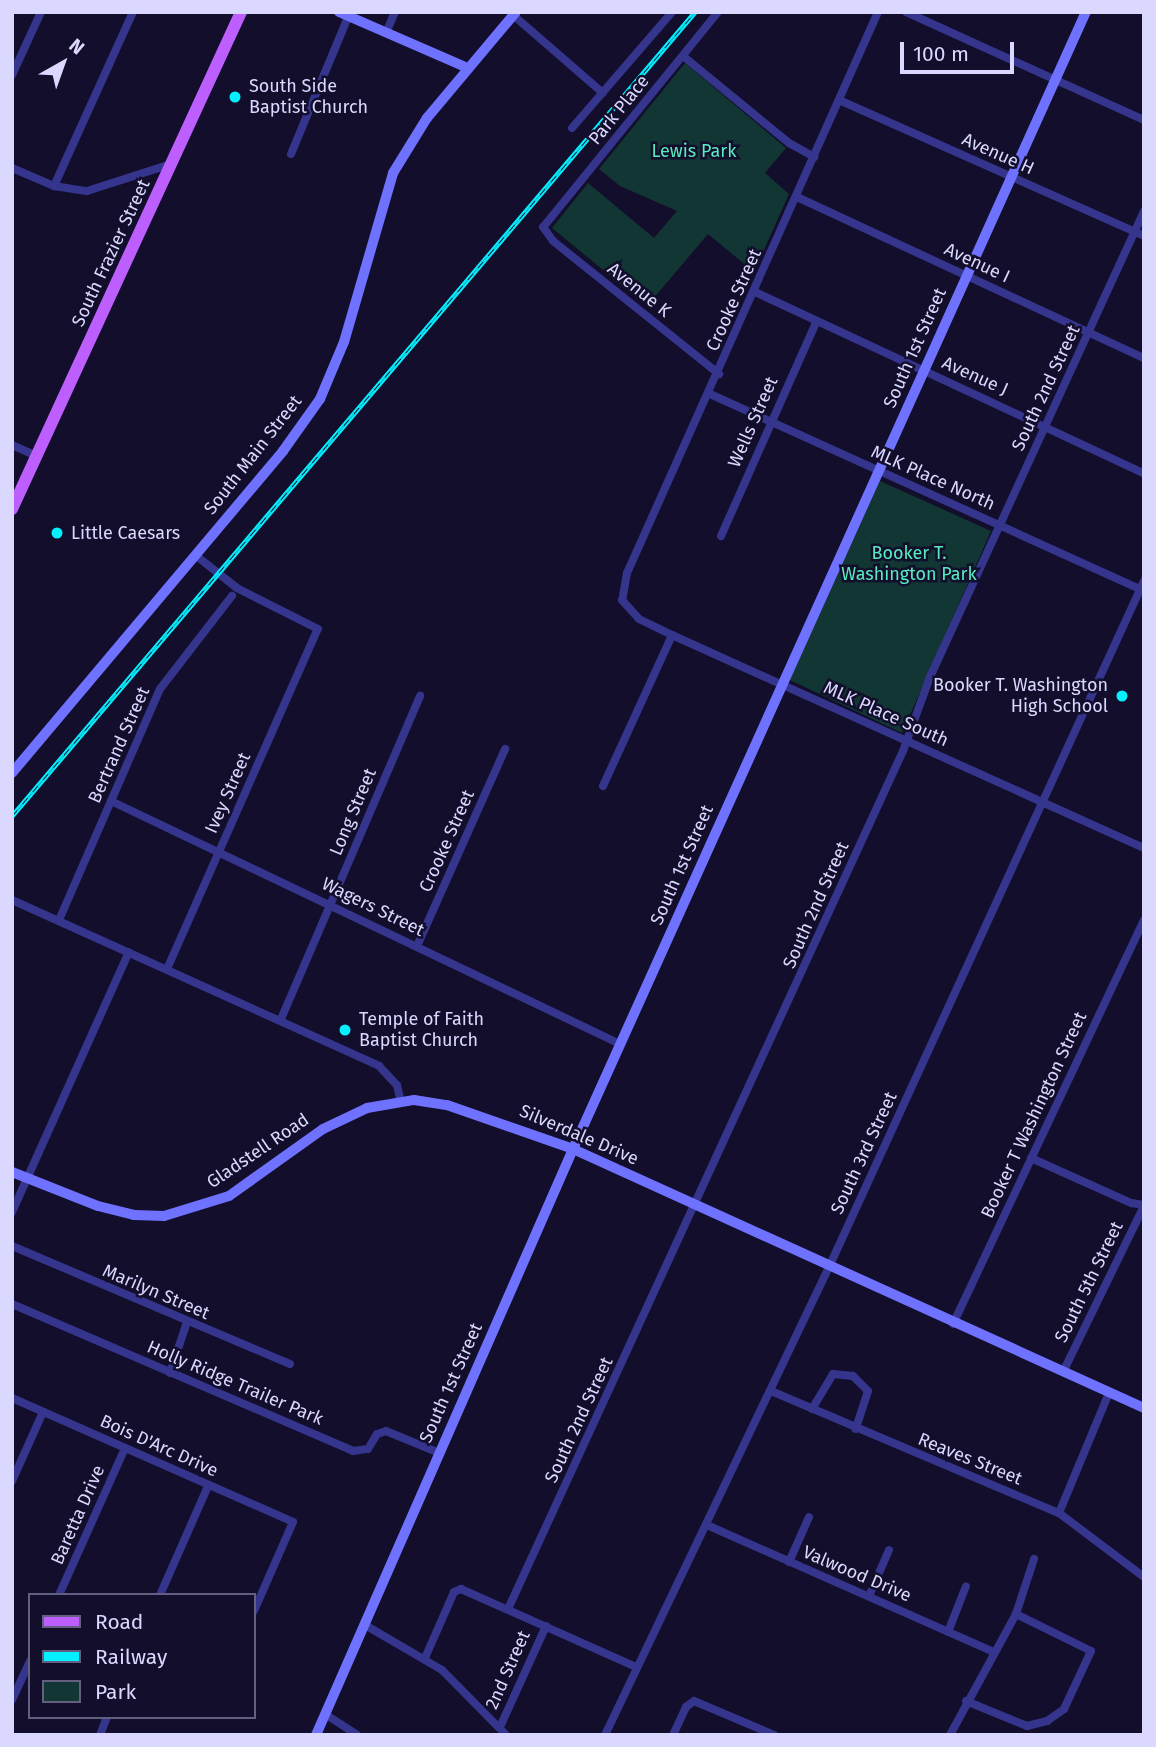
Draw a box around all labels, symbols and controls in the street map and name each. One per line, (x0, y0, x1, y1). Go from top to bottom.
north arrow (28, 28, 98, 98)
scale bar (904, 28, 1018, 72)
text: N (65, 34, 89, 59)
text: 100 m (913, 41, 969, 67)
street label: Park Place (584, 71, 654, 149)
place label: South Side Baptist Church (249, 76, 368, 119)
marker: South Side Baptist Church (227, 89, 243, 105)
street label: Avenue H (959, 129, 1037, 179)
park label: Lewis Park (652, 140, 736, 162)
street label: South Frazier Street (67, 176, 155, 330)
street label: Avenue I (941, 238, 1013, 288)
street label: Crooke Street (702, 245, 766, 355)
street label: Avenue K (603, 258, 675, 322)
street label: South 1st Street (879, 285, 951, 411)
street label: South 2nd Street (1007, 322, 1085, 454)
street label: Avenue J (939, 352, 1011, 400)
street label: Wells Street (723, 373, 783, 471)
street label: South Main Street (200, 391, 306, 519)
street label: MLK Place North (868, 441, 998, 515)
place label: Little Caesars (71, 522, 180, 544)
marker: Little Caesars (49, 525, 65, 541)
park label: Booker T. Washington Park (841, 543, 977, 586)
place label: Booker T. Washington High School (933, 675, 1108, 718)
street label: MLK Place South (820, 677, 952, 751)
street label: Bertrand Street (84, 683, 154, 807)
marker: Booker T. Washington High School (1114, 688, 1130, 704)
street label: Ivey Street (201, 749, 255, 837)
street label: Long Street (325, 765, 381, 859)
street label: Crooke Street (415, 786, 479, 896)
street label: South 1st Street (646, 802, 718, 928)
street label: South 2nd Street (778, 838, 854, 972)
street label: Wagers Street (318, 873, 428, 941)
street label: Booker T Washington Street (977, 1008, 1091, 1222)
place label: Temple of Faith Baptist Church (359, 1009, 484, 1052)
marker: Temple of Faith Baptist Church (337, 1022, 353, 1038)
street label: South 3rd Street (826, 1088, 902, 1218)
street label: Silverdale Drive (516, 1100, 642, 1170)
street label: Gladstell Road (203, 1109, 313, 1193)
street label: South 5th Street (1050, 1218, 1128, 1346)
street label: Marilyn Street (99, 1260, 213, 1324)
street label: South 1st Street (415, 1320, 487, 1446)
street label: Holly Ridge Trailer Park (144, 1336, 326, 1430)
street label: South 2nd Street (540, 1354, 618, 1486)
street label: Bois D'Arc Drive (97, 1410, 221, 1482)
street label: Reaves Street (915, 1428, 1025, 1490)
street label: Baretta Drive (46, 1462, 110, 1568)
street label: Valwood Drive (799, 1541, 915, 1607)
legend (28, 1593, 256, 1719)
text: Road (95, 1609, 143, 1635)
street label: 2nd Street (481, 1627, 535, 1713)
text: Railway (95, 1644, 167, 1670)
text: Park (95, 1679, 136, 1705)

